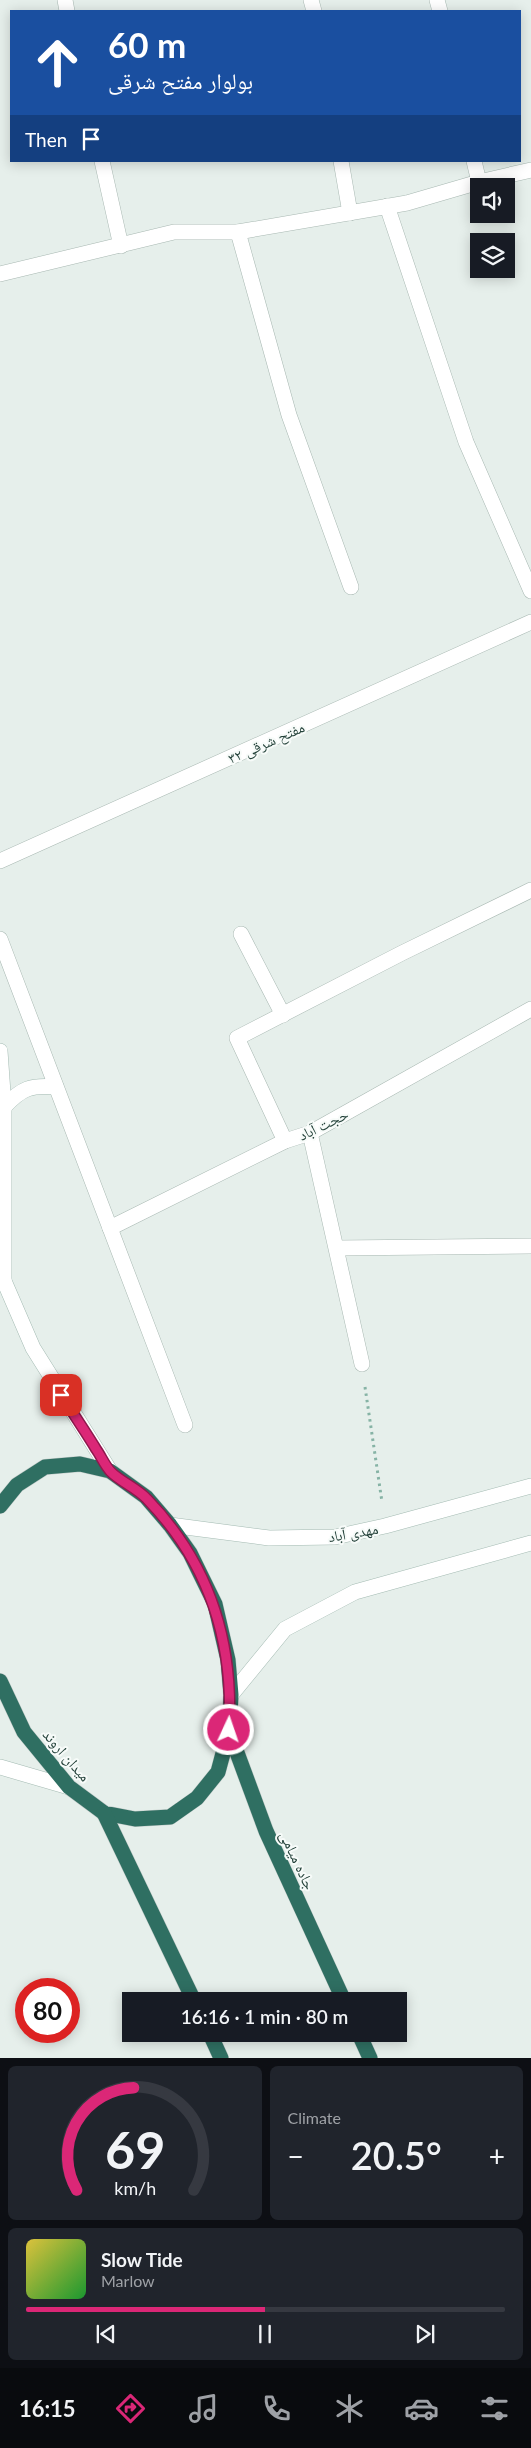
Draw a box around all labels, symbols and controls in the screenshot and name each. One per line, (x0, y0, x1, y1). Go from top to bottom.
text: 60 m (108, 23, 186, 65)
icon: ahead (25, 30, 90, 95)
text: بولوار مفتح شرقی (108, 67, 253, 94)
icon: arrive (77, 125, 105, 153)
text: Then (25, 128, 67, 151)
map controls (470, 178, 515, 278)
button: sound (470, 178, 515, 223)
button: layers (470, 233, 515, 278)
street label: مفتح شرقی ۳۲ (225, 717, 308, 769)
street label: حجت آباد (295, 1104, 352, 1144)
pin (40, 1374, 82, 1416)
icon: arrive (47, 1381, 75, 1409)
street label: مهدی آباد (327, 1519, 380, 1547)
position arrow (202, 1703, 254, 1755)
street label: میدان اروند (38, 1725, 95, 1786)
street label: جاده میامی (275, 1828, 320, 1893)
speed limit sign: 80 (15, 1978, 80, 2043)
text: 16:16 · 1 min · 80 m (181, 2005, 348, 2028)
text: Climate (288, 2108, 341, 2127)
text: 69 (105, 2118, 165, 2180)
text: 20.5° (351, 2132, 442, 2178)
text: − (288, 2139, 304, 2173)
text: + (489, 2139, 505, 2173)
text: km/h (114, 2177, 156, 2199)
text: Slow Tide (101, 2248, 183, 2271)
text: Marlow (101, 2271, 155, 2290)
icon: previous (92, 2320, 120, 2348)
icon: pause (251, 2320, 279, 2348)
icon: next (411, 2320, 439, 2348)
icon: directions (113, 2391, 148, 2426)
icon: music (186, 2391, 221, 2426)
icon: phone (259, 2391, 294, 2426)
icon: climate (332, 2391, 367, 2426)
icon: car (404, 2391, 439, 2426)
icon: filters (477, 2391, 512, 2426)
text: 16:15 (19, 2395, 76, 2422)

